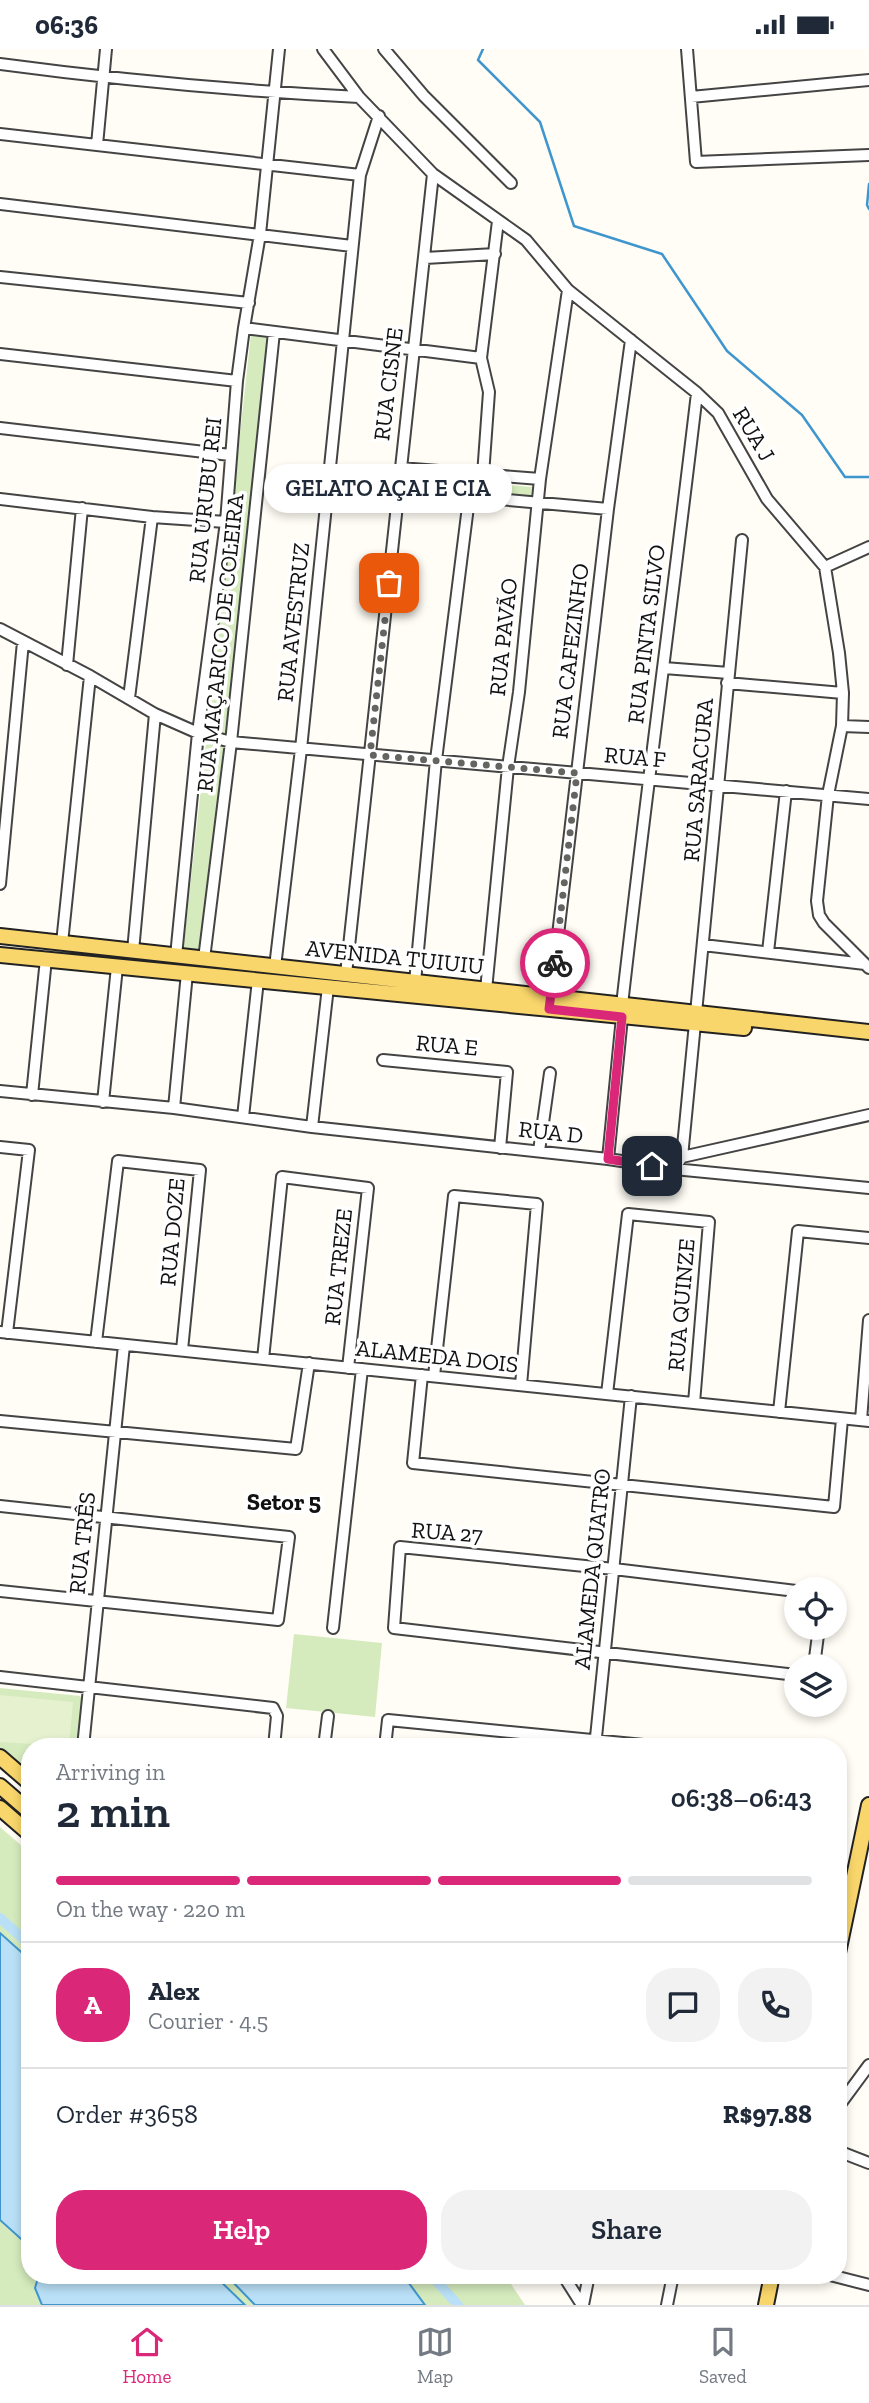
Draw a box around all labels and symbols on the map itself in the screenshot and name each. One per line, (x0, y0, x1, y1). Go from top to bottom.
street label: RUA CISNE (367, 326, 409, 442)
street label: RUA J (727, 402, 781, 466)
street label: RUA URUBU REI (182, 416, 228, 584)
callout: GELATO AÇAI E CIA (265, 464, 513, 513)
street label: RUA MAÇARICO DE COLEIRA (190, 491, 250, 794)
street label: RUA AVESTRUZ (271, 541, 315, 703)
street label: RUA PINTA SILVO (621, 543, 671, 725)
pin (359, 553, 419, 613)
street label: RUA CAFEZINHO (545, 562, 595, 740)
street label: RUA PAVÃO (483, 577, 523, 697)
street label: RUA SARACURA (677, 696, 719, 863)
street label: RUA F (603, 740, 667, 774)
courier (520, 928, 590, 998)
street label: AVENIDA TUIUIU (304, 934, 486, 980)
street label: RUA E (415, 1028, 479, 1062)
street label: RUA D (517, 1115, 585, 1149)
pin (622, 1136, 682, 1196)
street label: RUA DOZE (153, 1177, 191, 1287)
street label: RUA TREZE (318, 1207, 358, 1327)
street label: RUA QUINZE (661, 1237, 701, 1373)
street label: ALAMEDA DOIS (354, 1334, 520, 1378)
street label: ALAMEDA QUATRO (568, 1467, 616, 1671)
district label: Setor 5 (247, 1487, 321, 1516)
street label: RUA TRÊS (63, 1491, 101, 1595)
street label: RUA 27 (410, 1516, 484, 1548)

